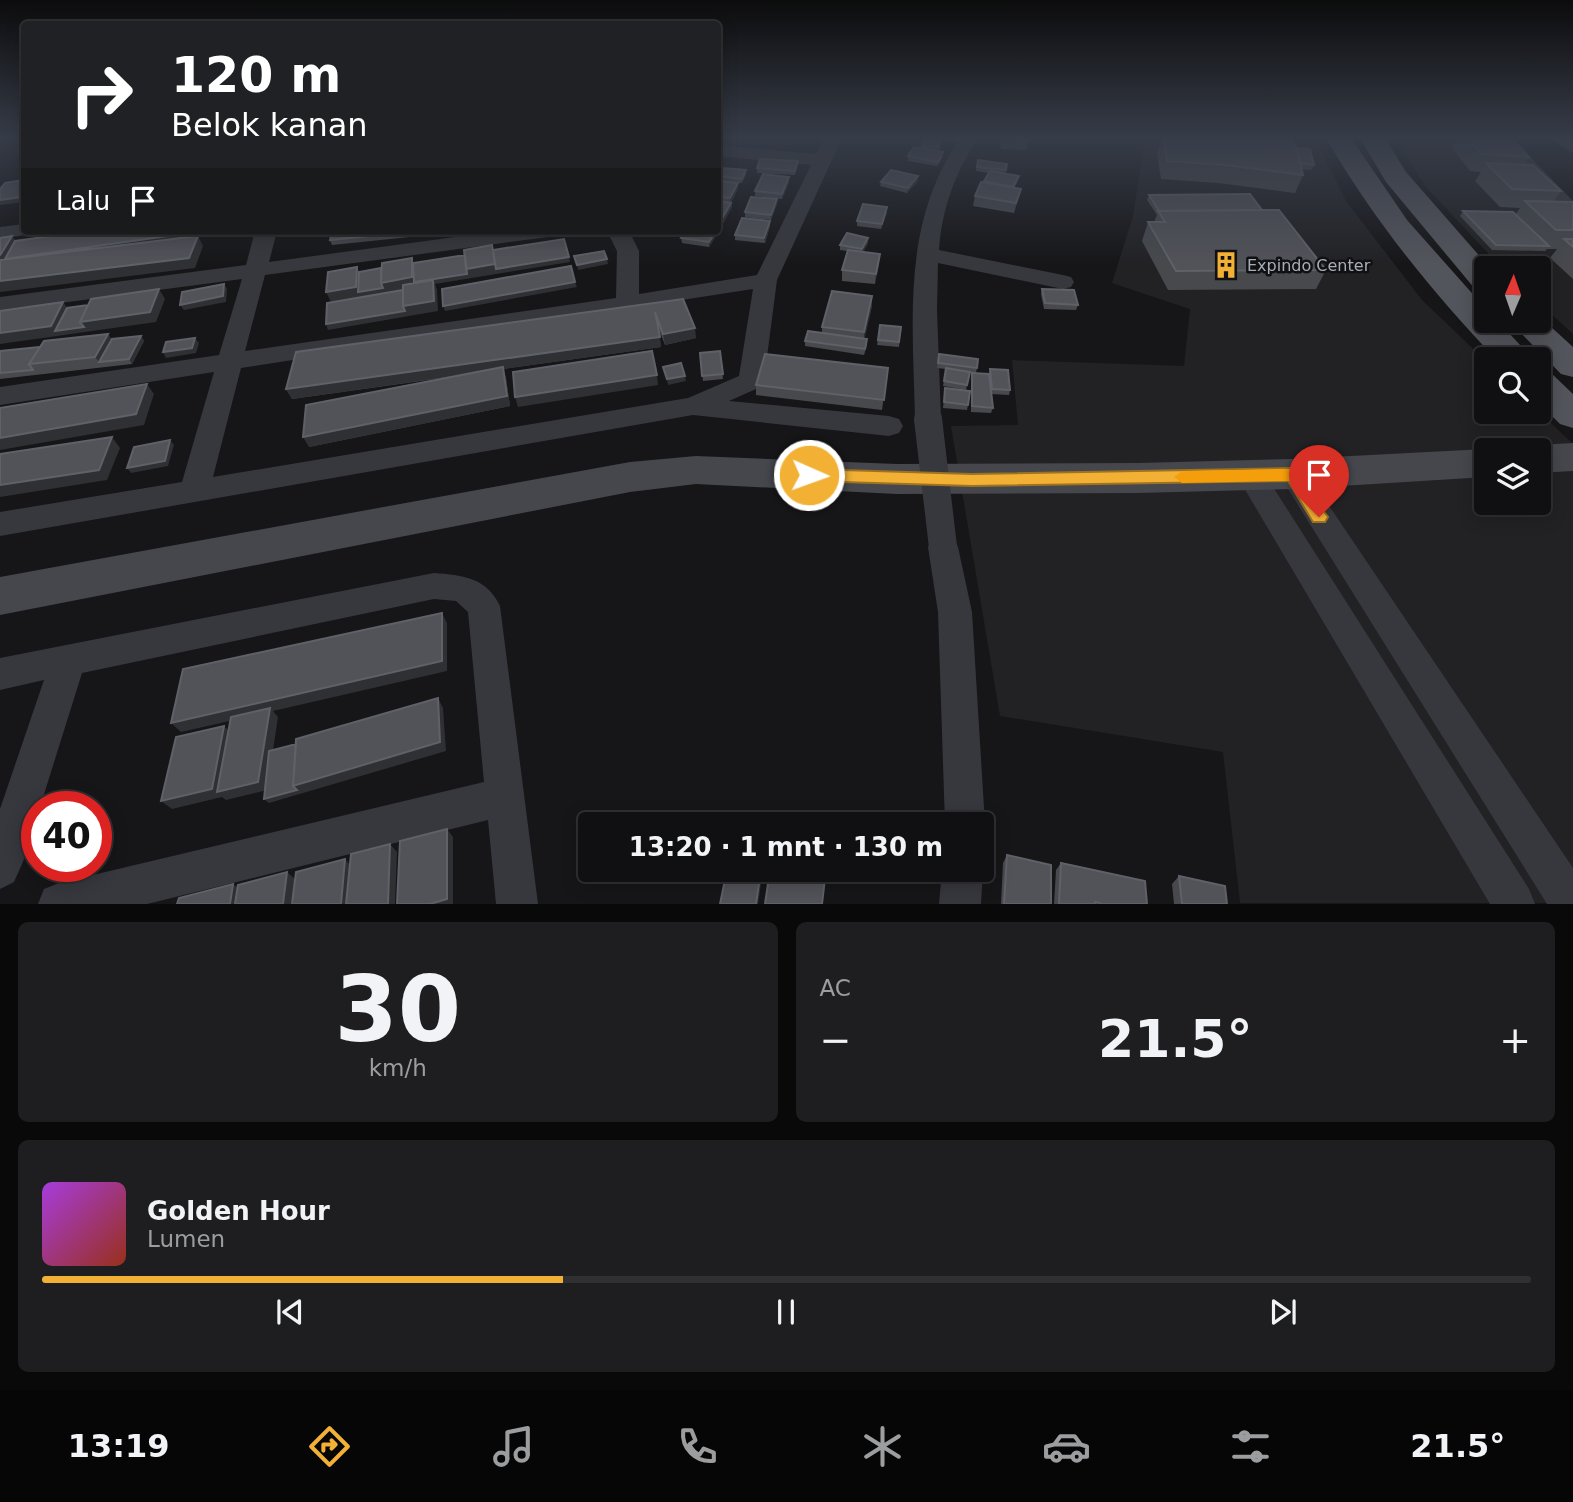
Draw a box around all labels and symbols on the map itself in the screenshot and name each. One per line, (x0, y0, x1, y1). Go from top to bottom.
building icon: Expindo Center (1211, 250, 1241, 280)
place label: Expindo Center (1247, 256, 1371, 275)
north arrow (1474, 256, 1550, 332)
position arrow (772, 438, 846, 512)
pin (1289, 445, 1349, 517)
speed limit sign: 40 (21, 791, 112, 882)

